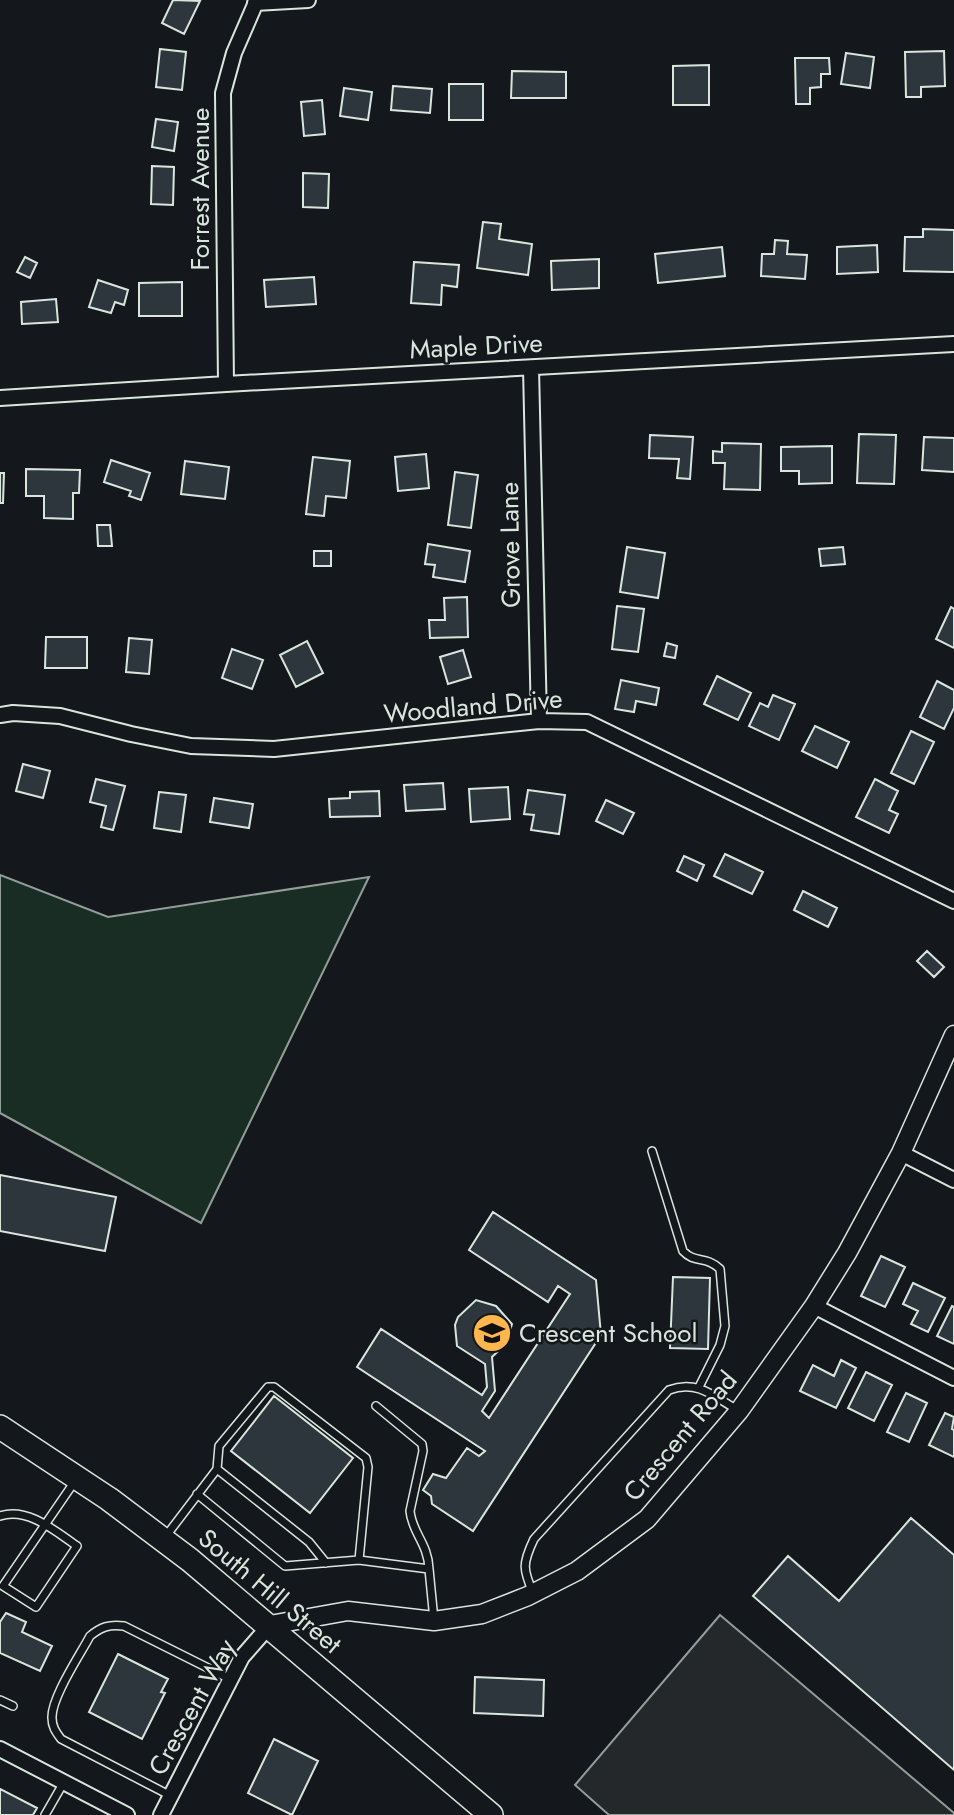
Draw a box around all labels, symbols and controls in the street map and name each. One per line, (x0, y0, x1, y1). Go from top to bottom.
street label: Forrest Avenue (181, 108, 219, 270)
street label: Maple Drive (408, 324, 544, 368)
street label: Grove Lane (490, 482, 530, 608)
street label: Woodland Drive (382, 679, 564, 733)
school or university icon: Crescent School (471, 1312, 513, 1354)
place label: Crescent School (519, 1314, 697, 1352)
street label: Crescent Road (614, 1363, 746, 1509)
street label: South Hill Street (190, 1520, 351, 1663)
street label: Crescent Way (139, 1631, 245, 1782)

